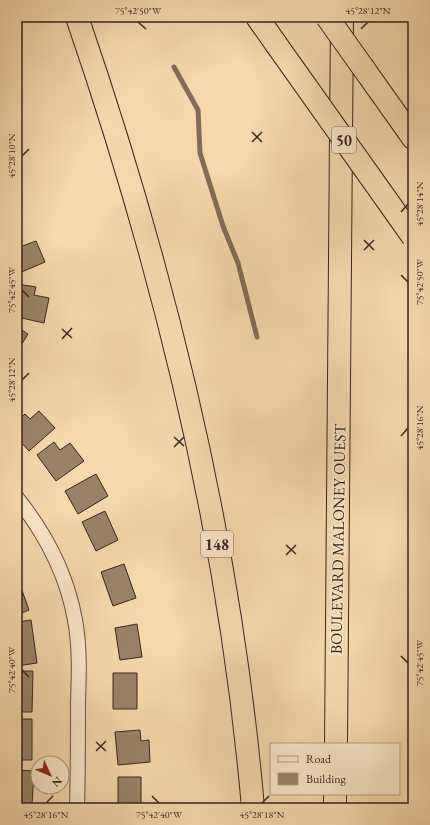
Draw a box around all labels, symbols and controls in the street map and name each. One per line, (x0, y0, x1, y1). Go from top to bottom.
text: 75°42'50"W (115, 4, 162, 17)
text: 45°28'12"N (346, 4, 391, 17)
road number: 50 (332, 127, 356, 153)
text: 45°28'10"N (5, 133, 18, 178)
text: 45°28'14"N (413, 181, 426, 226)
text: 75°42'50"W (413, 258, 426, 305)
text: 75°42'45"W (5, 266, 18, 313)
text: 45°28'12"N (5, 357, 18, 402)
text: 45°28'16"N (413, 405, 426, 450)
street label: BOULEVARD MALONEY OUEST (325, 423, 351, 654)
road number: 148 (201, 531, 233, 557)
text: 75°42'45"W (413, 639, 426, 686)
text: 75°42'40"W (5, 646, 18, 693)
legend (270, 743, 400, 795)
text: Road (306, 751, 332, 767)
north arrow (30, 755, 70, 795)
text: Building (306, 771, 347, 787)
text: N (49, 774, 65, 790)
text: 45°28'16"N (24, 808, 69, 821)
text: 75°42'40"W (136, 808, 183, 821)
text: 45°28'18"N (240, 808, 285, 821)

